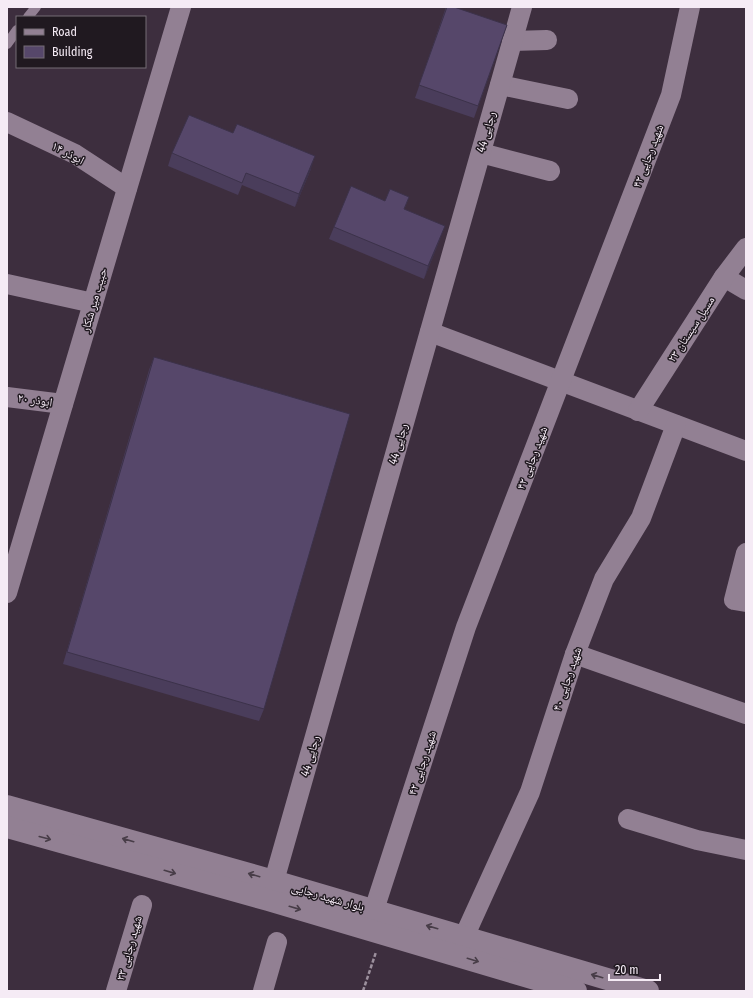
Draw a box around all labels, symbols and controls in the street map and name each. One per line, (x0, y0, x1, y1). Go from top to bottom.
legend (16, 16, 146, 68)
text: Road (52, 25, 77, 39)
text: Building (52, 45, 93, 59)
street label: رجایی 44 (473, 109, 499, 154)
street label: شهید رجایی ۴۲ (630, 122, 667, 190)
street label: ابوذر ۱۴ (49, 139, 87, 168)
street label: حبیب میر شکار (78, 266, 110, 335)
street label: مسیل سیستان ۲۳ (664, 293, 718, 365)
street label: ابوذر ۲۰ (17, 391, 53, 410)
street label: رجایی 44 (385, 421, 411, 466)
street label: شهید رجایی ۴۲ (514, 424, 551, 492)
street label: شهید رجایی ۴۰ (550, 645, 585, 713)
street label: شهید رجایی ۴۲ (405, 729, 439, 797)
street label: رجایی 44 (297, 733, 323, 778)
one-way arrow (38, 835, 51, 842)
one-way arrow (122, 836, 135, 843)
one-way arrow (163, 869, 176, 876)
one-way arrow (247, 871, 260, 878)
street label: بلوار شهید رجایی (290, 880, 366, 914)
one-way arrow (288, 905, 301, 912)
street label: شهید رجایی ۳۳ (113, 914, 145, 982)
one-way arrow (426, 923, 439, 930)
scale bar (609, 956, 660, 982)
one-way arrow (467, 957, 480, 964)
text: 20 m (615, 963, 639, 977)
one-way arrow (591, 972, 604, 979)

